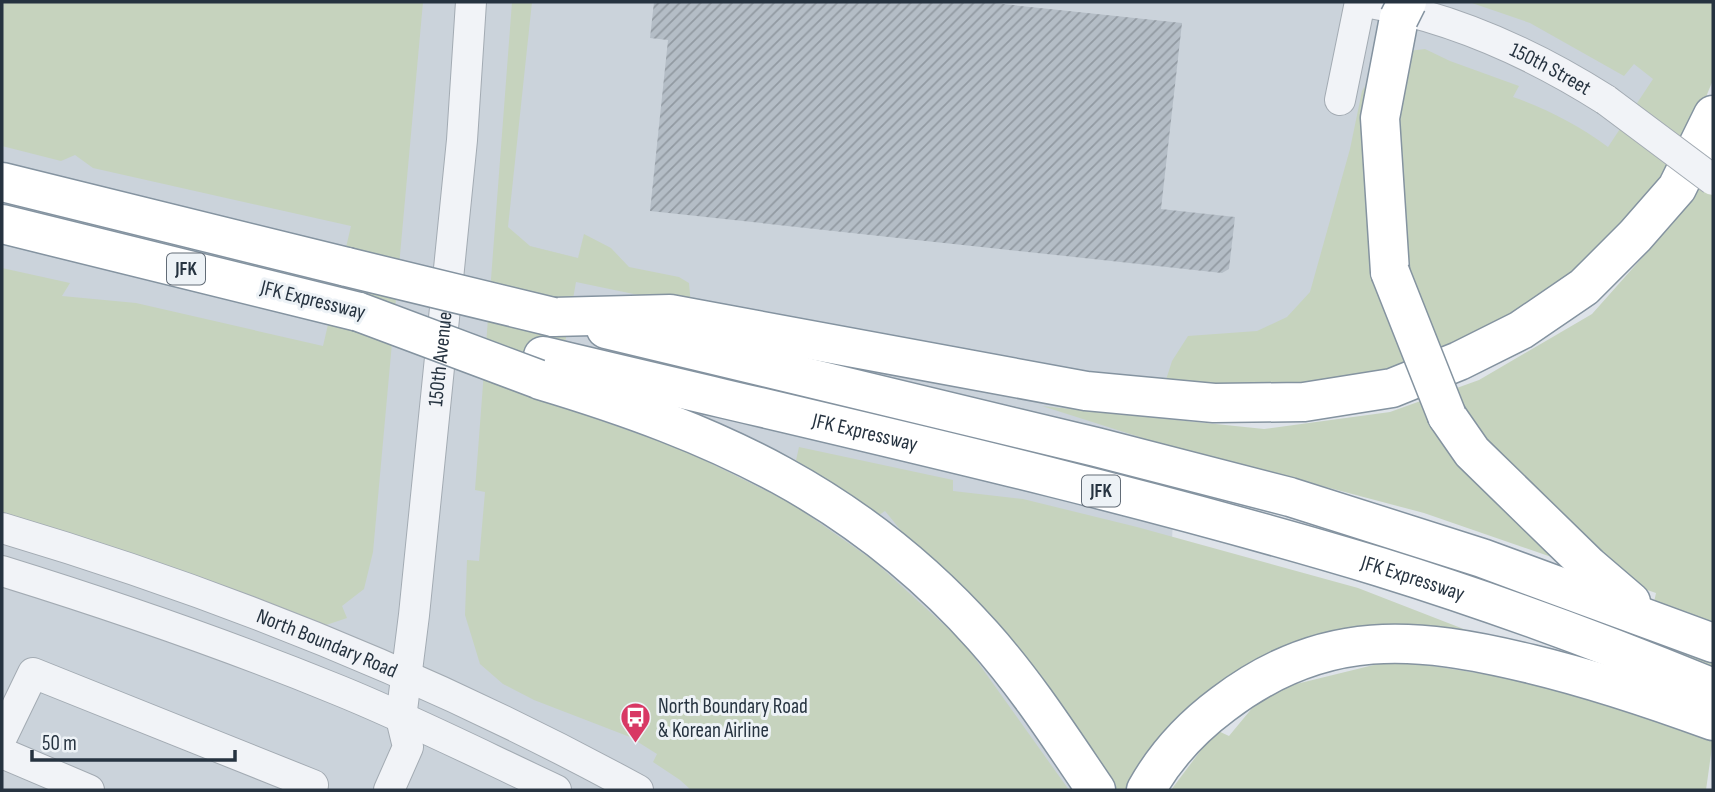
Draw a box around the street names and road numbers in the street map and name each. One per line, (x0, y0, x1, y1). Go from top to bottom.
street label: 150th Street (1506, 37, 1596, 100)
road number: JFK (167, 254, 205, 284)
street label: JFK Expressway (257, 275, 368, 325)
street label: 150th Avenue (423, 310, 457, 408)
street label: JFK Expressway (809, 407, 920, 457)
road number: JFK (1082, 476, 1120, 506)
street label: JFK Expressway (1357, 549, 1468, 606)
street label: North Boundary Road (253, 603, 401, 683)

